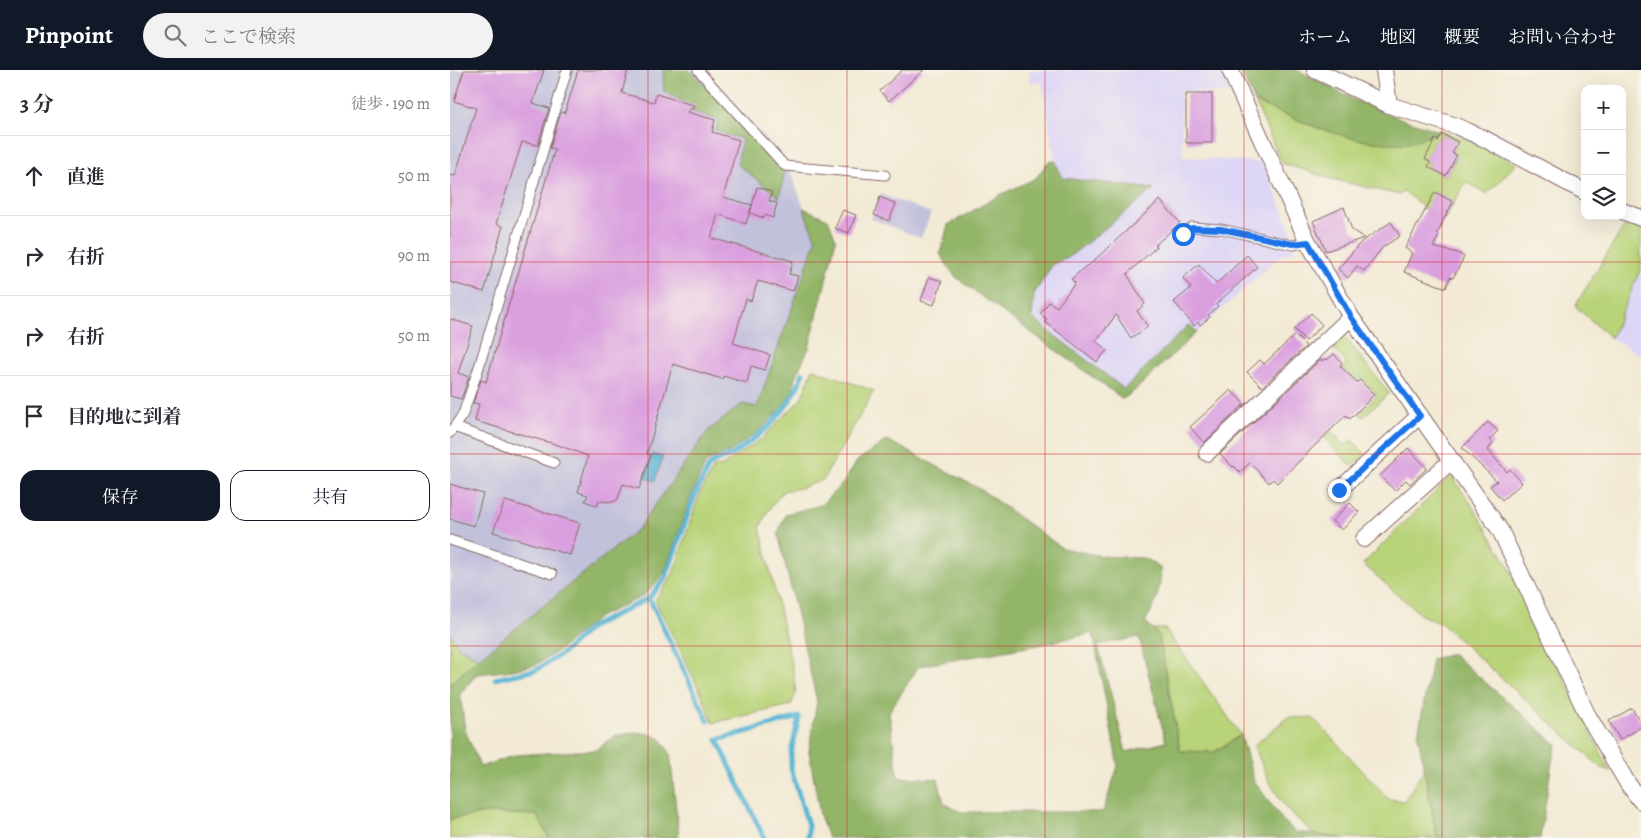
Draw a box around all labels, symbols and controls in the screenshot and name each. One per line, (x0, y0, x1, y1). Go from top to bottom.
search box (143, 13, 493, 58)
text: Pinpoint (25, 19, 113, 51)
icon: search (161, 21, 189, 49)
text: ここで検索 (201, 24, 296, 50)
text: ホーム (1298, 25, 1352, 49)
text: 地図 (1380, 25, 1416, 49)
text: 概要 (1444, 25, 1480, 49)
text: お問い合わせ (1508, 25, 1616, 49)
map controls (1581, 85, 1626, 220)
button: + (1581, 85, 1626, 130)
text: 3 分 (20, 90, 54, 118)
text: 徒歩 · 190 m (351, 93, 430, 115)
button: − (1581, 130, 1626, 175)
icon: ahead (20, 162, 48, 190)
text: 直進 (67, 164, 105, 190)
text: 50 m (398, 165, 430, 187)
button: layers (1581, 175, 1626, 220)
route start (1172, 223, 1195, 246)
icon: right (20, 242, 48, 270)
text: 右折 (67, 244, 105, 270)
text: 90 m (398, 245, 430, 267)
icon: right (20, 322, 48, 350)
text: 右折 (67, 324, 105, 350)
text: 50 m (398, 325, 430, 347)
icon: arrive (20, 402, 48, 430)
text: 目的地に到着 (67, 404, 181, 430)
button: 保存 (20, 470, 220, 521)
button: 共有 (230, 470, 430, 521)
route end (1328, 479, 1351, 502)

